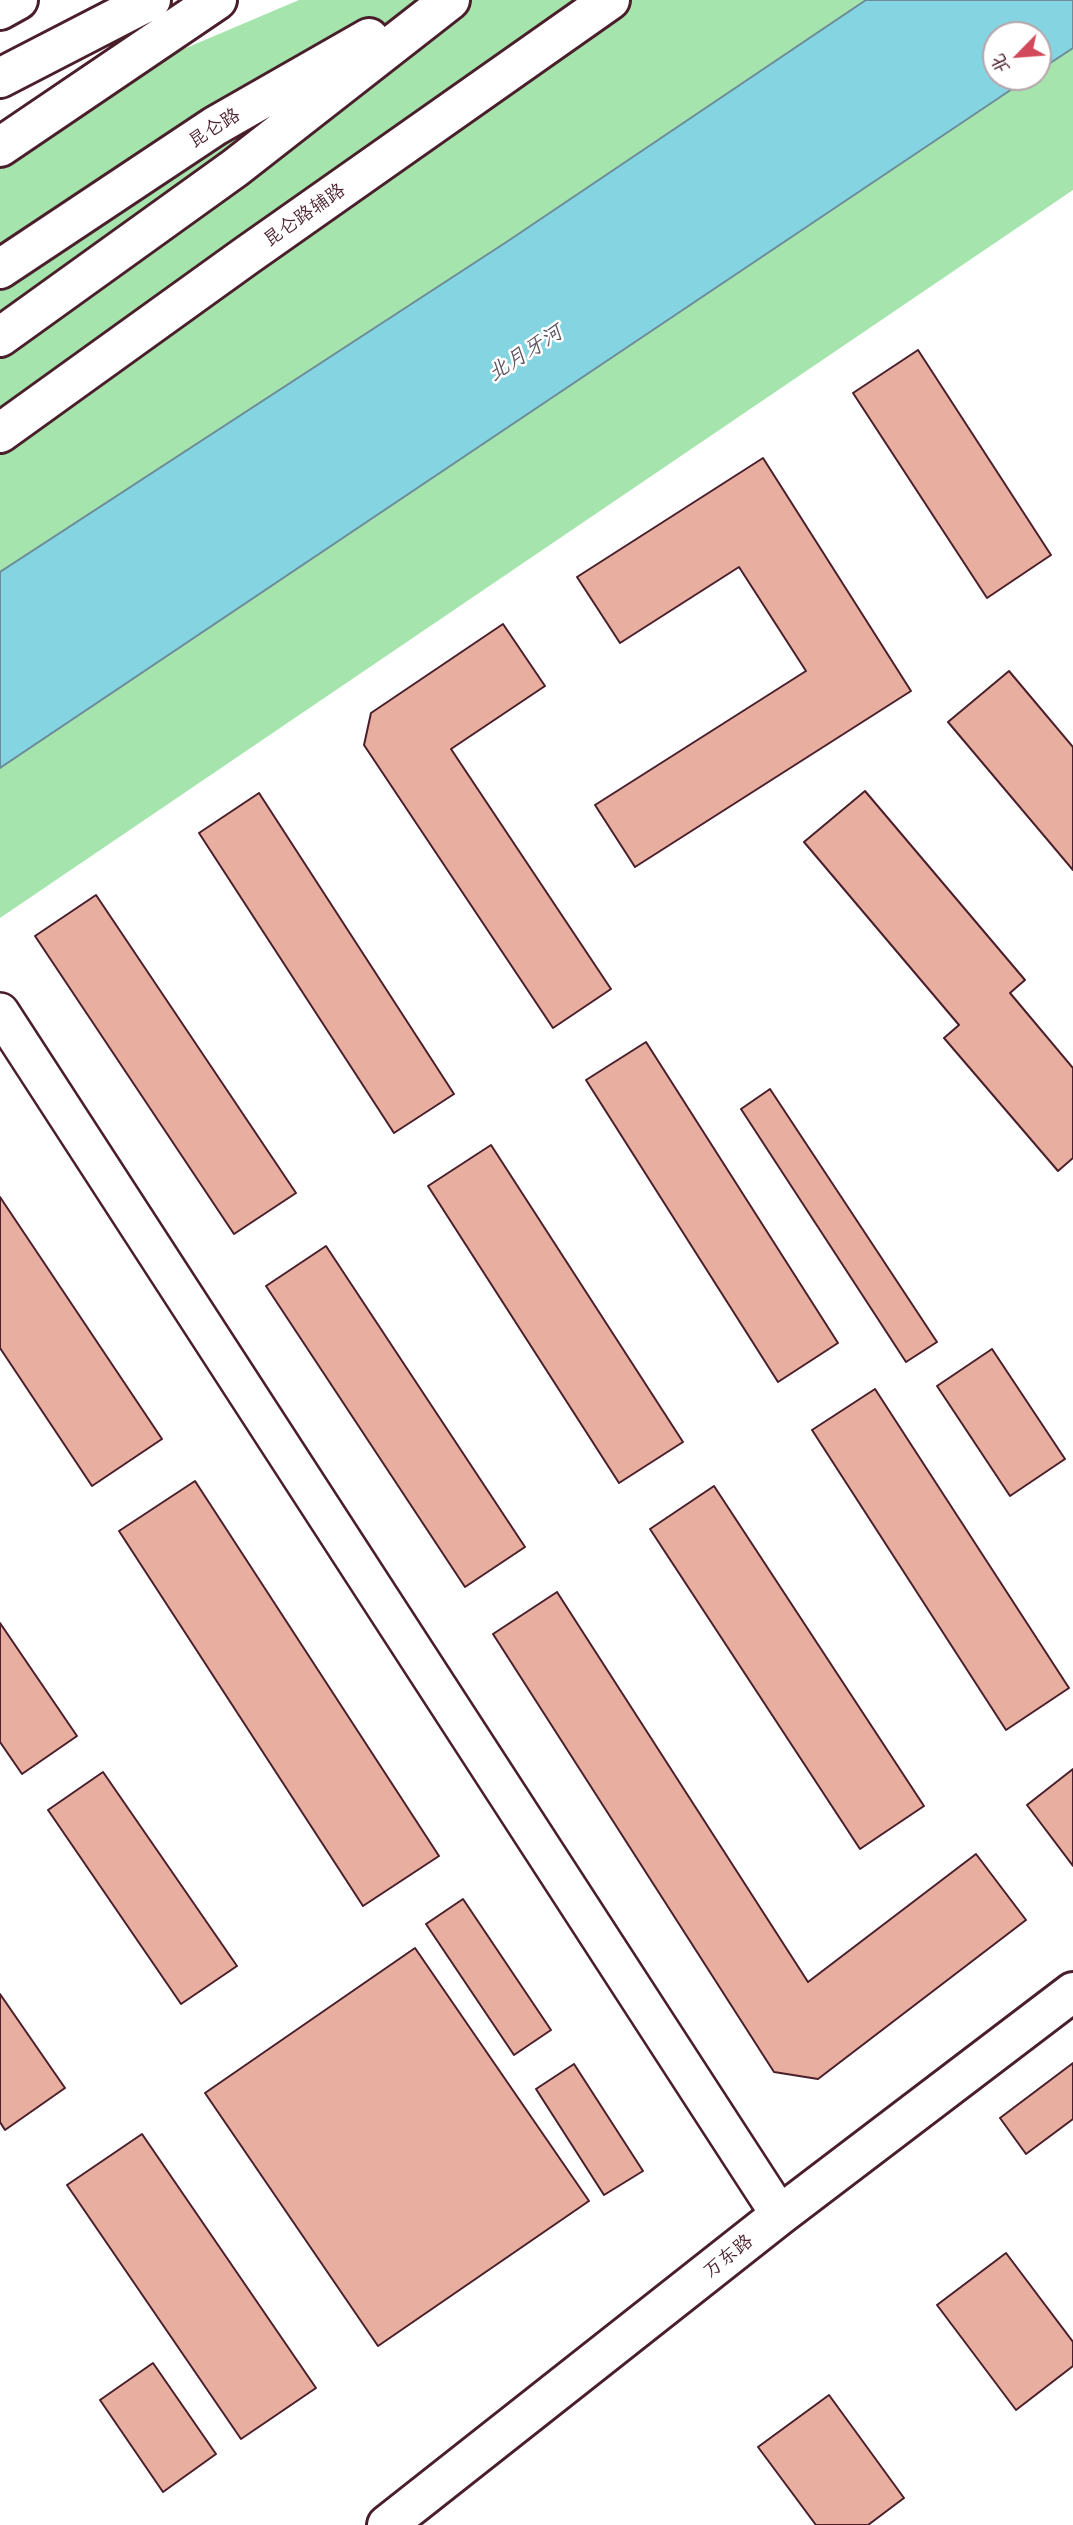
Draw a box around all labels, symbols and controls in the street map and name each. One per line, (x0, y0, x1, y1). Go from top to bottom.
north arrow (982, 21, 1052, 91)
text: 北 (984, 50, 1015, 78)
street label: 昆仑路 (184, 103, 244, 153)
street label: 昆仑路辅路 (259, 178, 349, 252)
water label: 北月牙河 (483, 320, 567, 386)
street label: 万东路 (699, 2229, 757, 2283)

